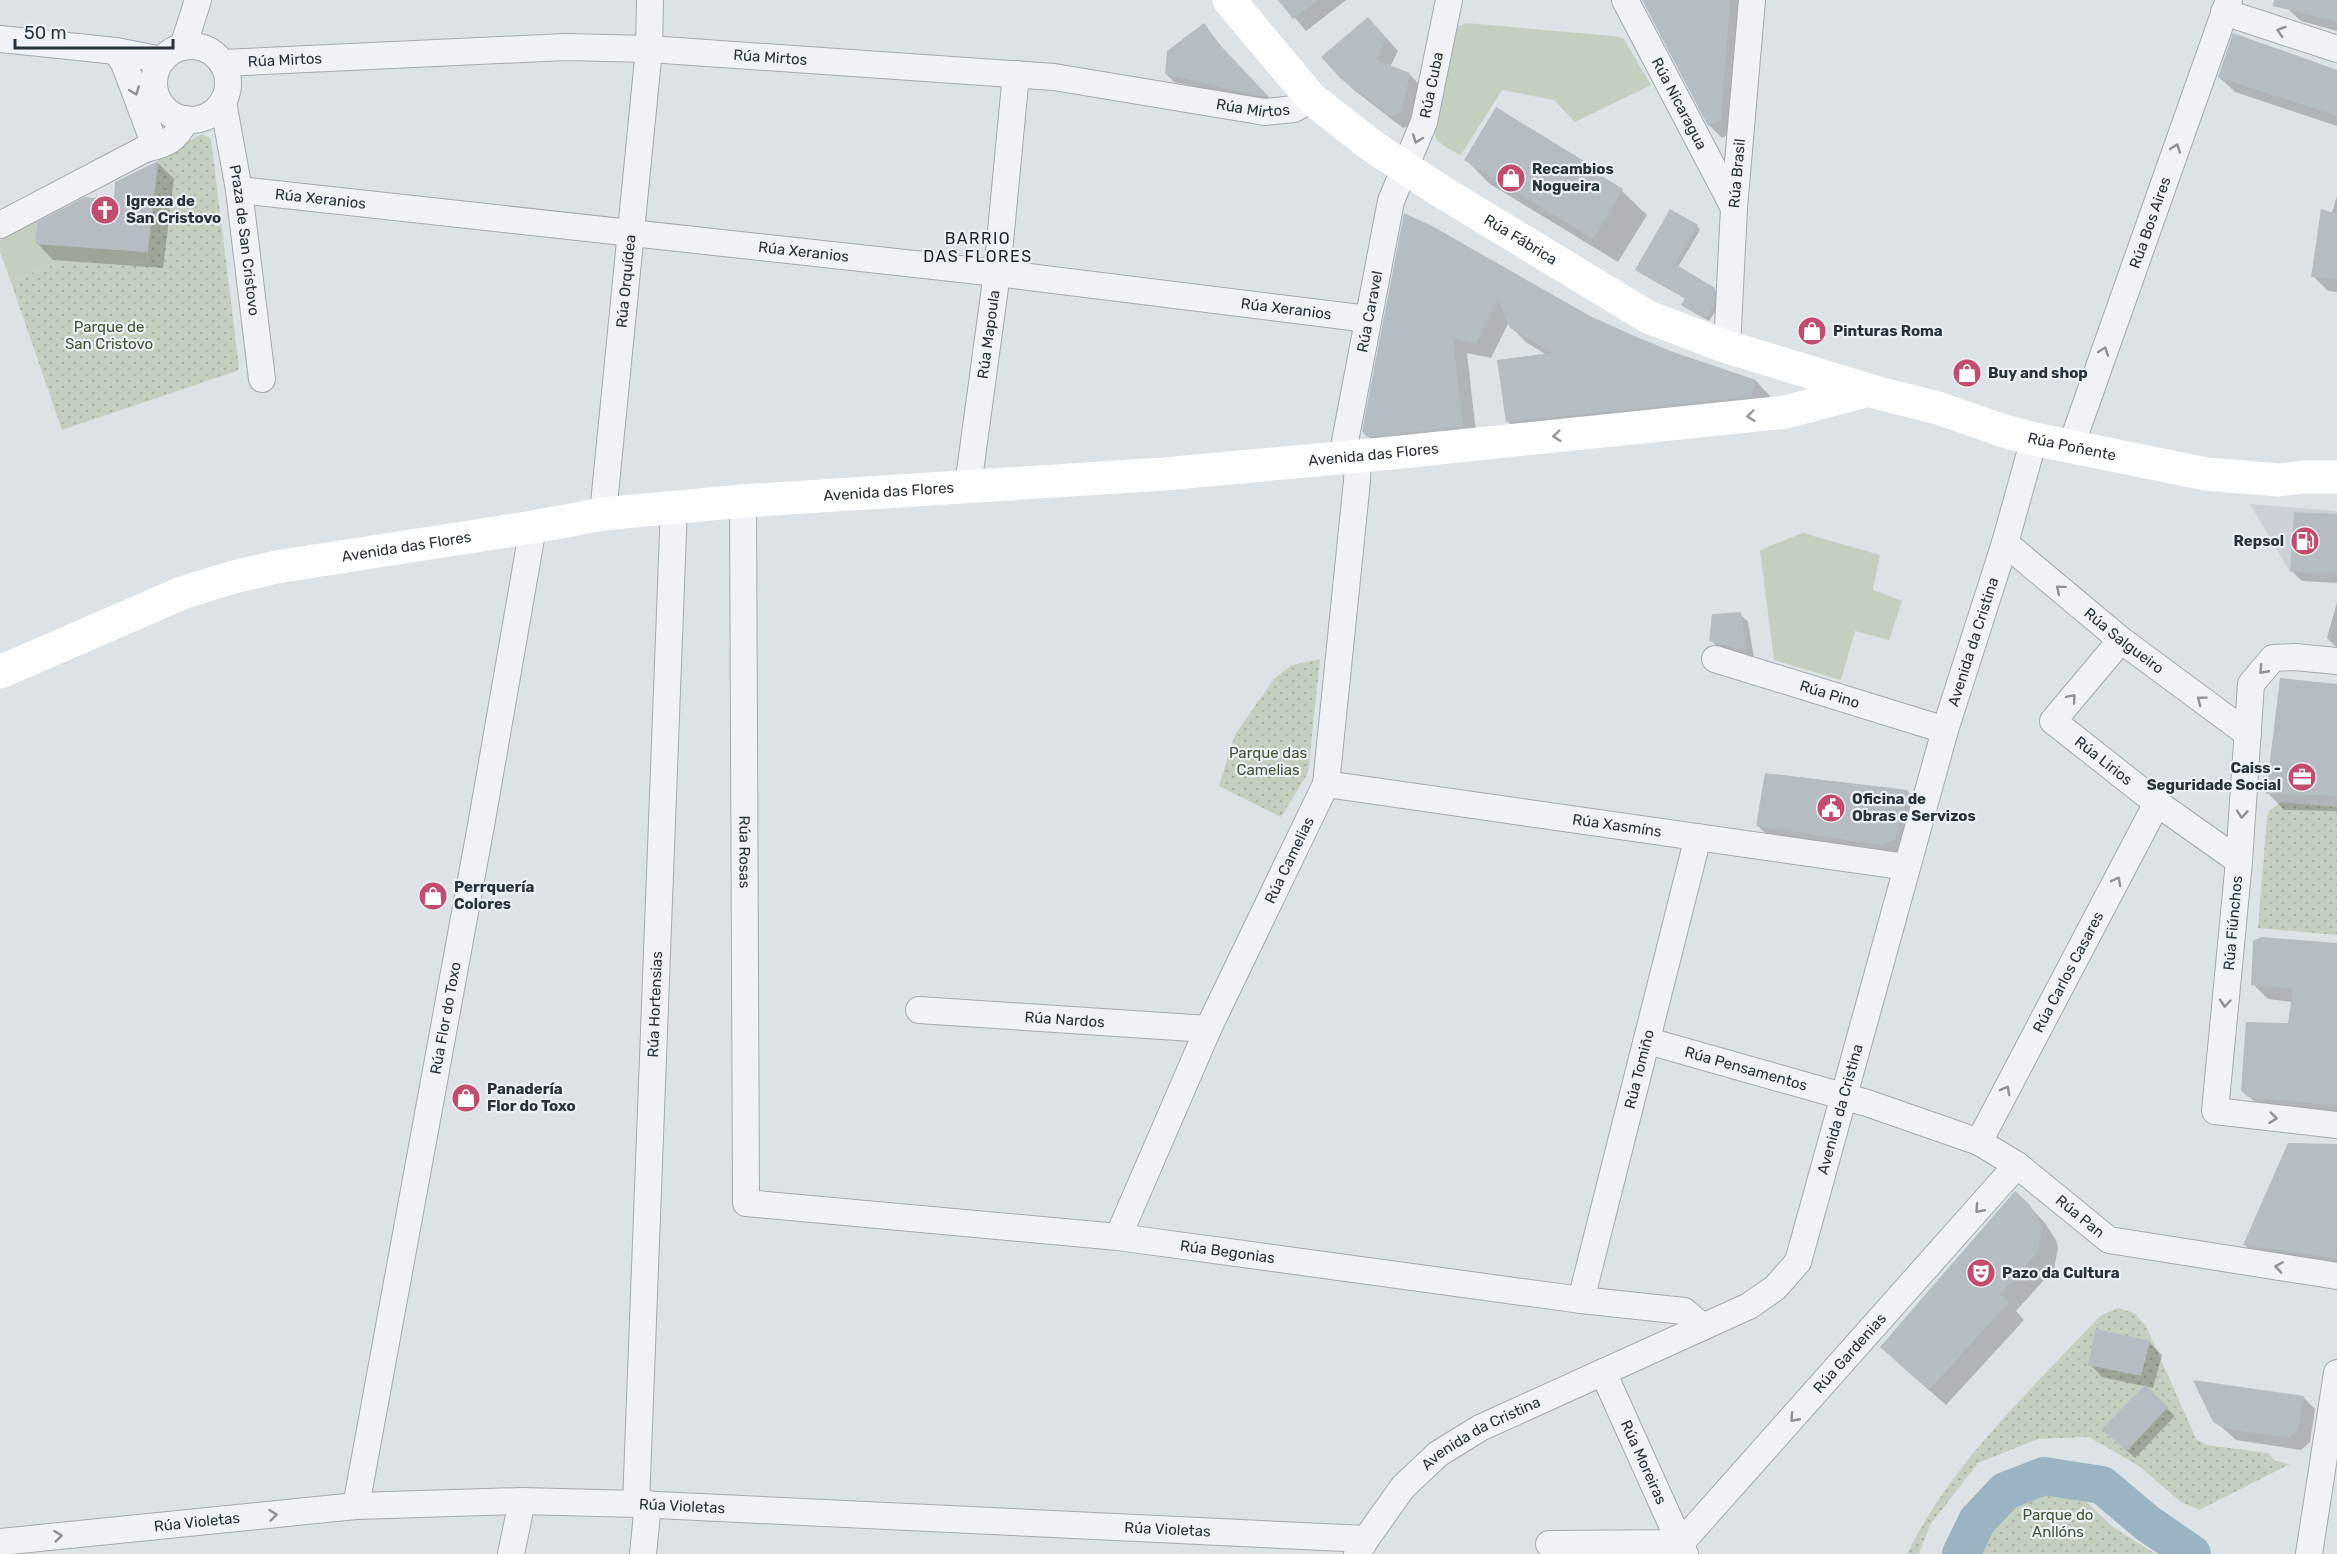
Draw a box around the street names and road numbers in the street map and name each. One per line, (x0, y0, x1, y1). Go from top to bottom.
street label: Rúa Mirtos (733, 46, 808, 69)
street label: Rúa Mirtos (247, 49, 323, 71)
street label: Rúa Cuba (1416, 50, 1447, 120)
street label: Rúa Nicaragua (1648, 54, 1711, 153)
street label: Rúa Mirtos (1215, 95, 1291, 121)
street label: Rúa Brasil (1725, 138, 1749, 209)
street label: Praza de San Cristovo (226, 163, 263, 317)
street label: Rúa Bos Aires (2126, 174, 2175, 271)
street label: Rúa Xeranios (274, 185, 367, 213)
street label: Rúa Fábrica (1481, 211, 1560, 269)
street label: Rúa Orquídea (612, 234, 640, 329)
street label: Rúa Xeranios (757, 238, 850, 266)
street label: Rúa Caravel (1353, 269, 1386, 354)
street label: Rúa Mapoula (974, 289, 1004, 380)
street label: Rúa Xeranios (1240, 294, 1333, 323)
street label: Rúa Poñente (2026, 429, 2118, 464)
street label: Avenida das Flores (1307, 439, 1440, 470)
street label: Avenida das Flores (823, 478, 955, 505)
street label: Avenida das Flores (340, 528, 473, 566)
street label: Avenida da Cristina (1944, 575, 2002, 709)
street label: Rúa Salgueiro (2080, 604, 2167, 678)
street label: Rúa Pino (1797, 677, 1862, 712)
street label: Rúa Lirios (2071, 732, 2136, 789)
street label: Rúa Xasmíns (1571, 810, 1663, 841)
street label: Rúa Camelias (1261, 814, 1318, 906)
street label: Rúa Rosas (735, 816, 754, 889)
street label: Rúa Fiúnchos (2220, 875, 2246, 971)
street label: Rúa Carlos Casares (2029, 908, 2108, 1036)
street label: Rúa Hortensias (644, 950, 666, 1058)
street label: Rúa Flor do Toxo (426, 960, 465, 1076)
street label: Rúa Nardos (1024, 1008, 1106, 1031)
street label: Rúa Tomiño (1621, 1028, 1658, 1111)
street label: Avenida da Cristina (1814, 1042, 1867, 1176)
street label: Rúa Pensamentos (1683, 1043, 1810, 1095)
street label: Rúa Pan (2052, 1191, 2108, 1242)
street label: Rúa Begonias (1179, 1237, 1276, 1267)
street label: Rúa Gardenias (1810, 1309, 1890, 1397)
street label: Avenida da Cristina (1418, 1393, 1543, 1474)
street label: Rúa Moreiras (1617, 1417, 1671, 1508)
street label: Rúa Violetas (638, 1495, 726, 1517)
street label: Rúa Violetas (153, 1509, 241, 1535)
street label: Rúa Violetas (1124, 1518, 1211, 1541)

